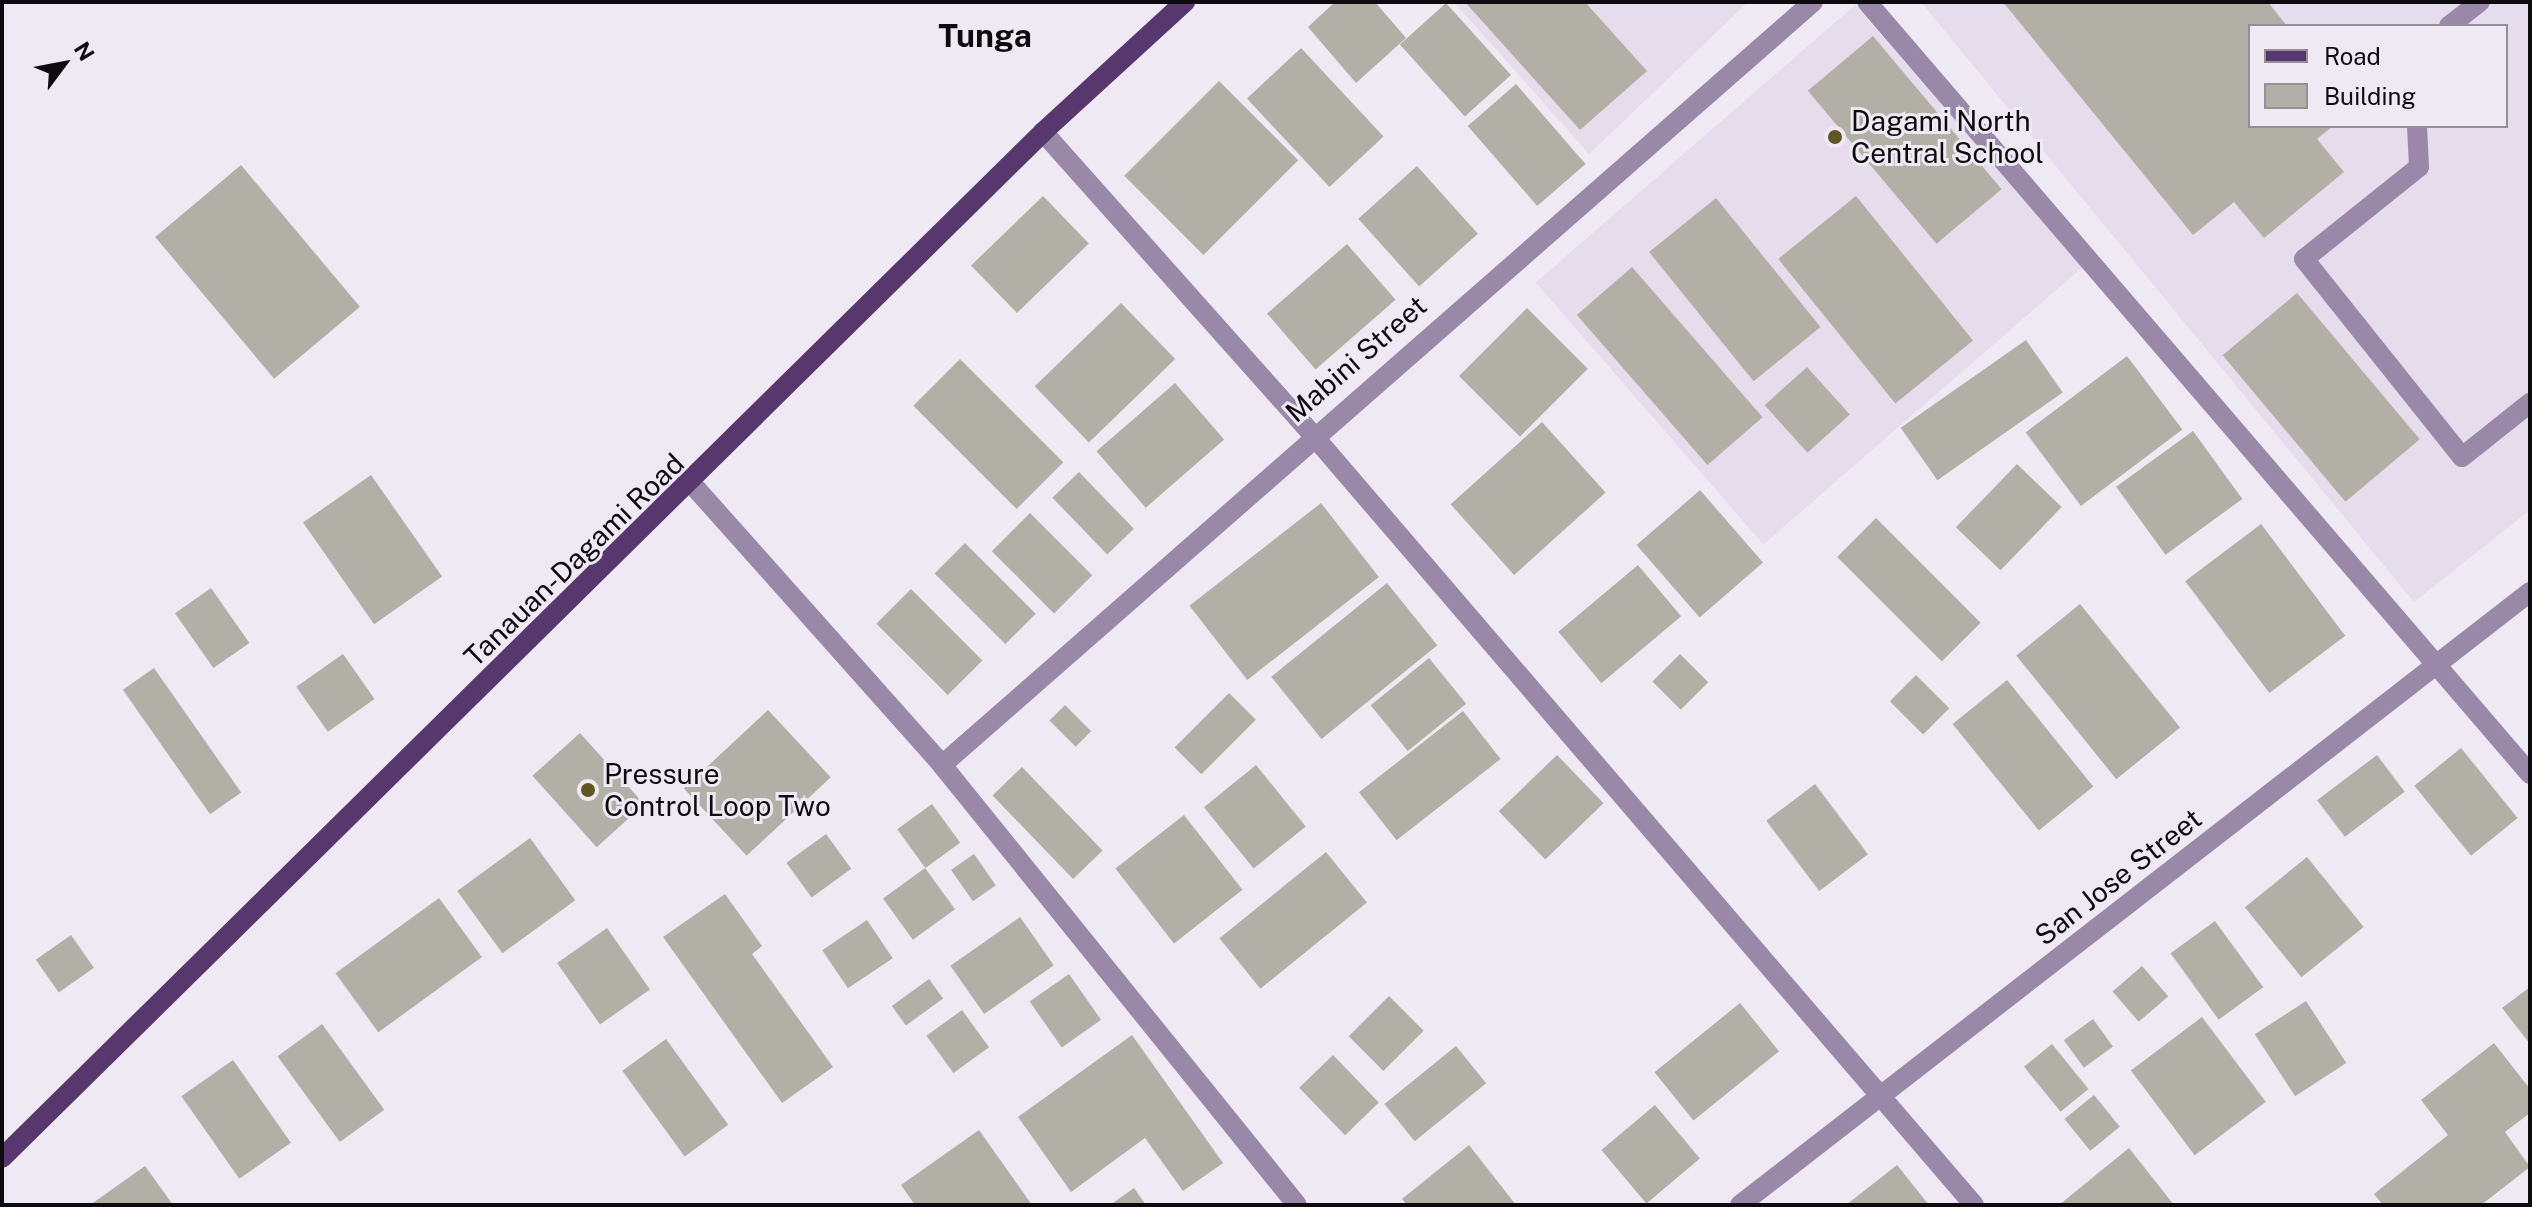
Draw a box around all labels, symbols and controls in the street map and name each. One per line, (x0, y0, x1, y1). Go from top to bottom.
district label: Tunga (938, 17, 1032, 55)
north arrow (24, 24, 104, 104)
legend (2248, 24, 2508, 128)
text: N (69, 37, 100, 65)
text: Road (2324, 42, 2381, 70)
text: Building (2324, 82, 2416, 110)
place label: Dagami North Central School (1851, 104, 2044, 170)
marker: Dagami North Central School (1826, 128, 1844, 146)
street label: Mabini Street (1279, 289, 1433, 429)
street label: Tanauan-Dagami Road (457, 446, 691, 674)
place label: Pressure Control Loop Two (604, 757, 831, 823)
marker: Pressure Control Loop Two (579, 781, 597, 799)
street label: San Jose Street (2028, 801, 2208, 953)

